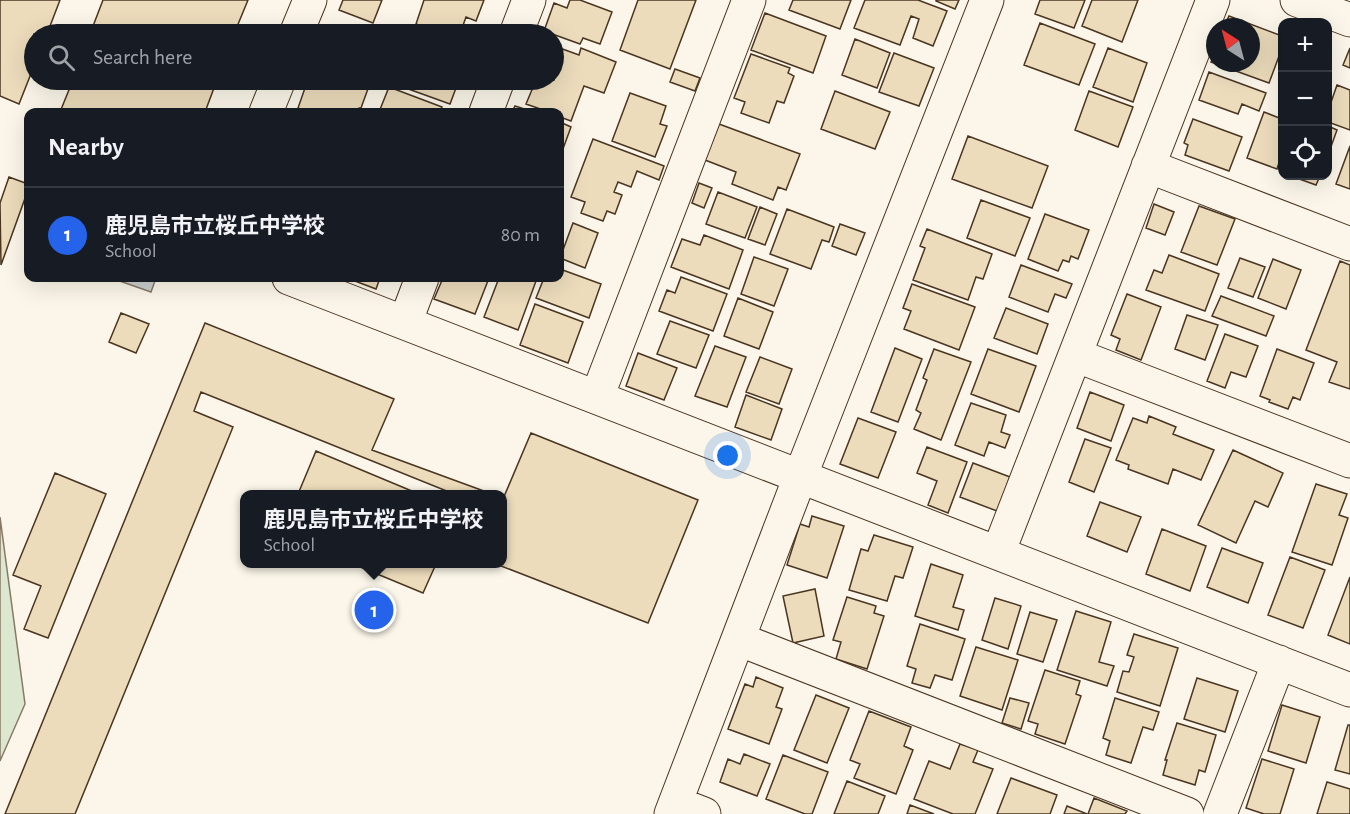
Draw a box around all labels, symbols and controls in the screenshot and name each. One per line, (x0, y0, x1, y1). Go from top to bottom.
north arrow (1206, 18, 1260, 72)
map controls (1278, 18, 1332, 180)
button: + (1278, 18, 1332, 72)
search box (24, 24, 564, 90)
icon: search (45, 41, 78, 74)
text: Search here (93, 46, 192, 68)
button: − (1278, 72, 1332, 126)
button: locate (1278, 126, 1332, 180)
text: Nearby (48, 134, 124, 160)
text: 鹿児島市立桜丘中学校 (105, 215, 325, 237)
text: 1 (64, 225, 71, 245)
text: 80 m (501, 225, 540, 245)
text: School (105, 241, 157, 261)
your location (713, 441, 742, 470)
popup (240, 490, 507, 568)
text: 鹿児島市立桜丘中学校 (263, 509, 484, 531)
text: School (263, 535, 315, 555)
pin: 1 (354, 588, 394, 632)

